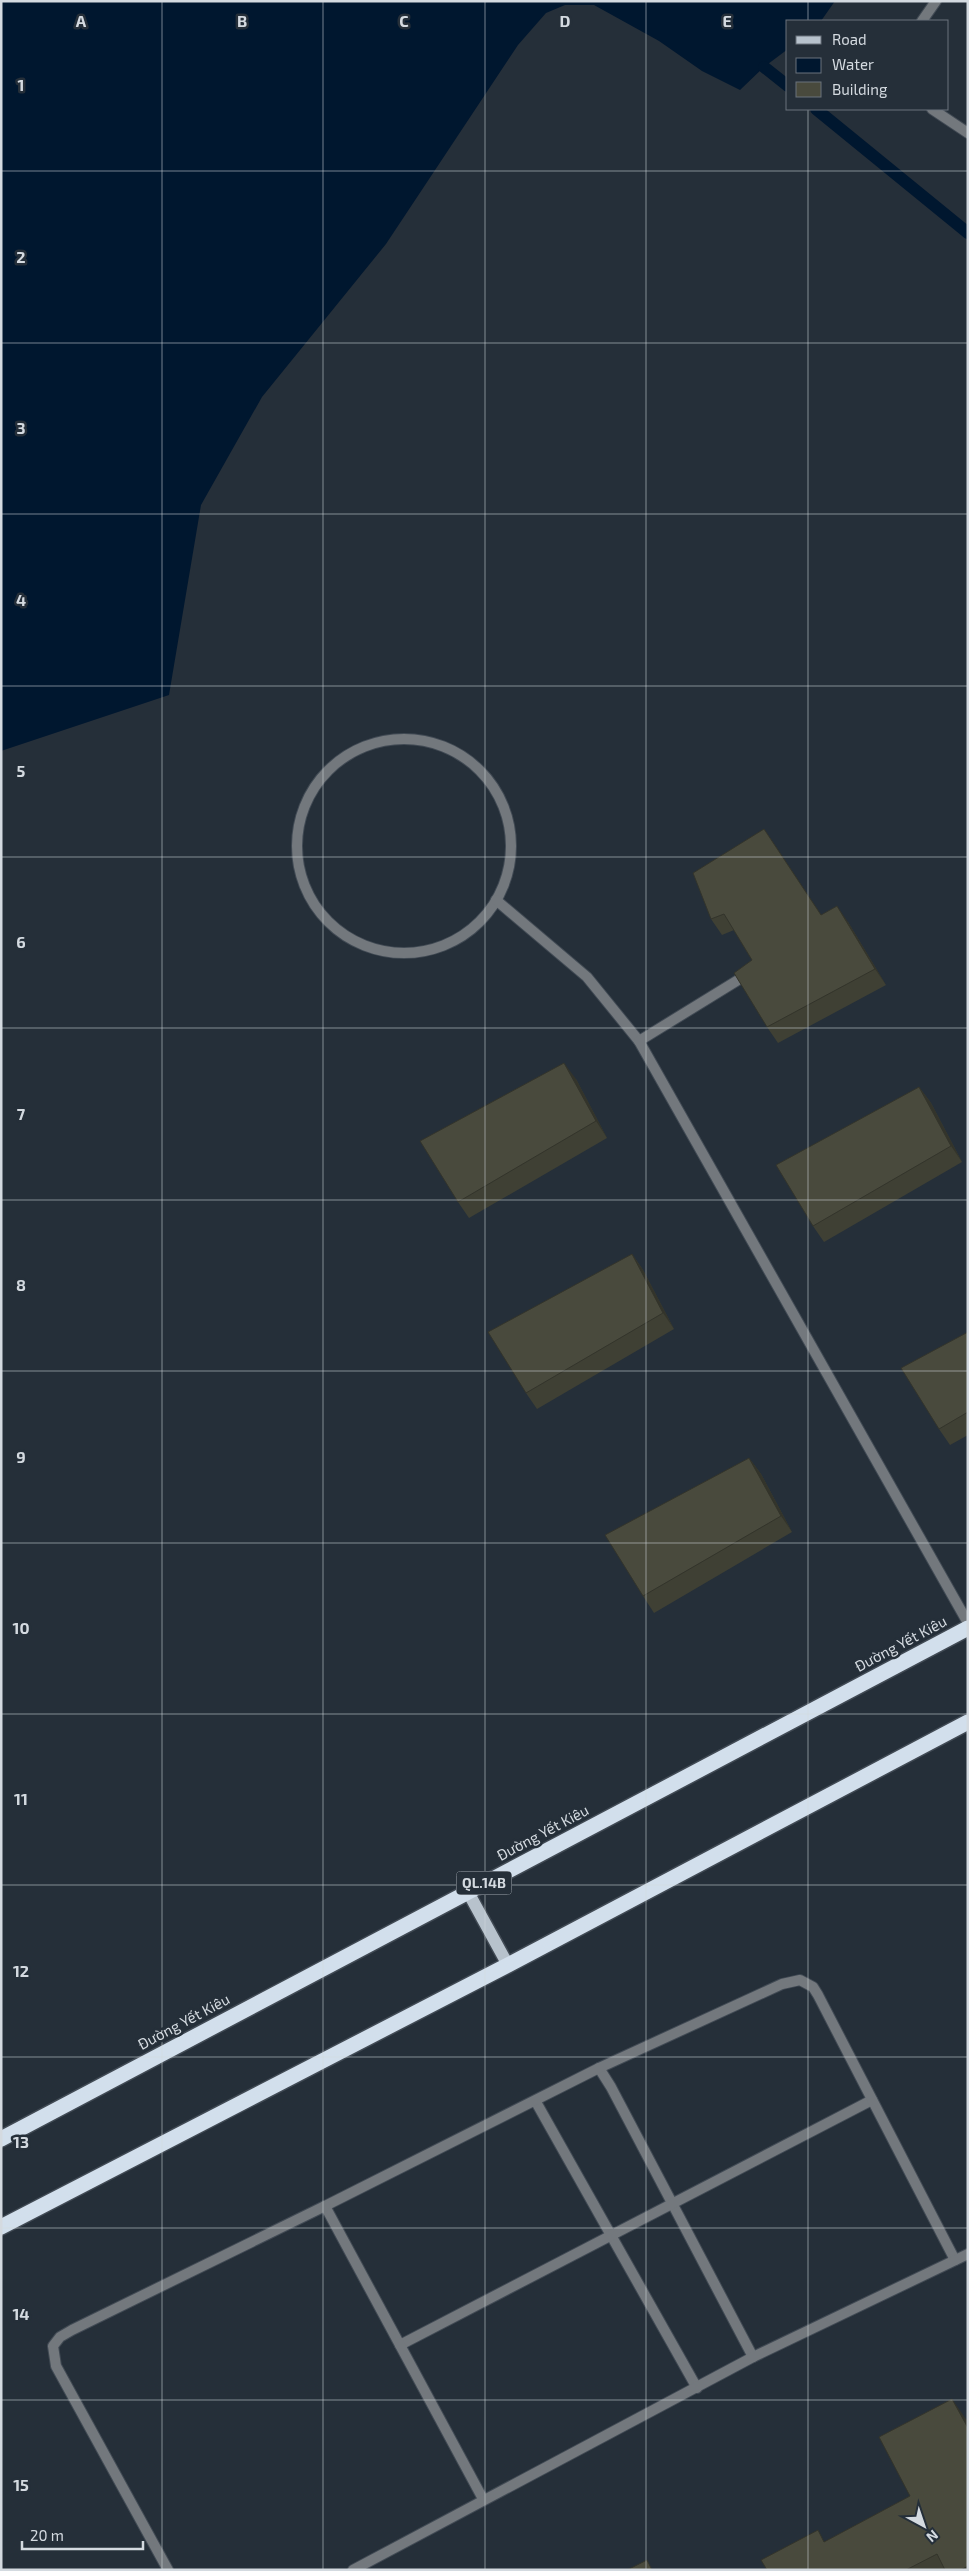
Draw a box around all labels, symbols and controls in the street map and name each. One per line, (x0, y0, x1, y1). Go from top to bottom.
text: A (76, 11, 87, 30)
text: B (237, 11, 247, 30)
text: C (399, 11, 409, 30)
text: D (560, 11, 571, 30)
text: E (722, 11, 732, 30)
legend (786, 20, 949, 110)
text: Road (832, 30, 867, 48)
text: Water (832, 55, 874, 73)
text: 1 (18, 75, 24, 94)
text: Building (832, 80, 888, 98)
text: 2 (16, 247, 26, 266)
text: 3 (16, 418, 26, 437)
text: 4 (16, 590, 26, 609)
text: 5 (17, 761, 26, 780)
text: 6 (16, 932, 26, 951)
text: 7 (17, 1104, 26, 1123)
text: 8 (16, 1275, 26, 1294)
text: 9 (16, 1447, 26, 1466)
street label: Đường Yết Kiêu (851, 1611, 950, 1675)
text: 10 (12, 1618, 30, 1637)
text: 11 (14, 1789, 28, 1808)
street label: Đường Yết Kiêu (493, 1800, 592, 1864)
road number: QL.14B (456, 1872, 512, 1895)
text: 12 (13, 1961, 29, 1980)
street label: Đường Yết Kiêu (134, 1989, 233, 2053)
text: 13 (13, 2132, 29, 2151)
text: 14 (12, 2304, 30, 2323)
text: 15 (13, 2475, 29, 2494)
north arrow (899, 2501, 949, 2551)
scale bar (22, 2518, 144, 2550)
text: 20 m (30, 2526, 64, 2544)
text: N (923, 2527, 942, 2546)

